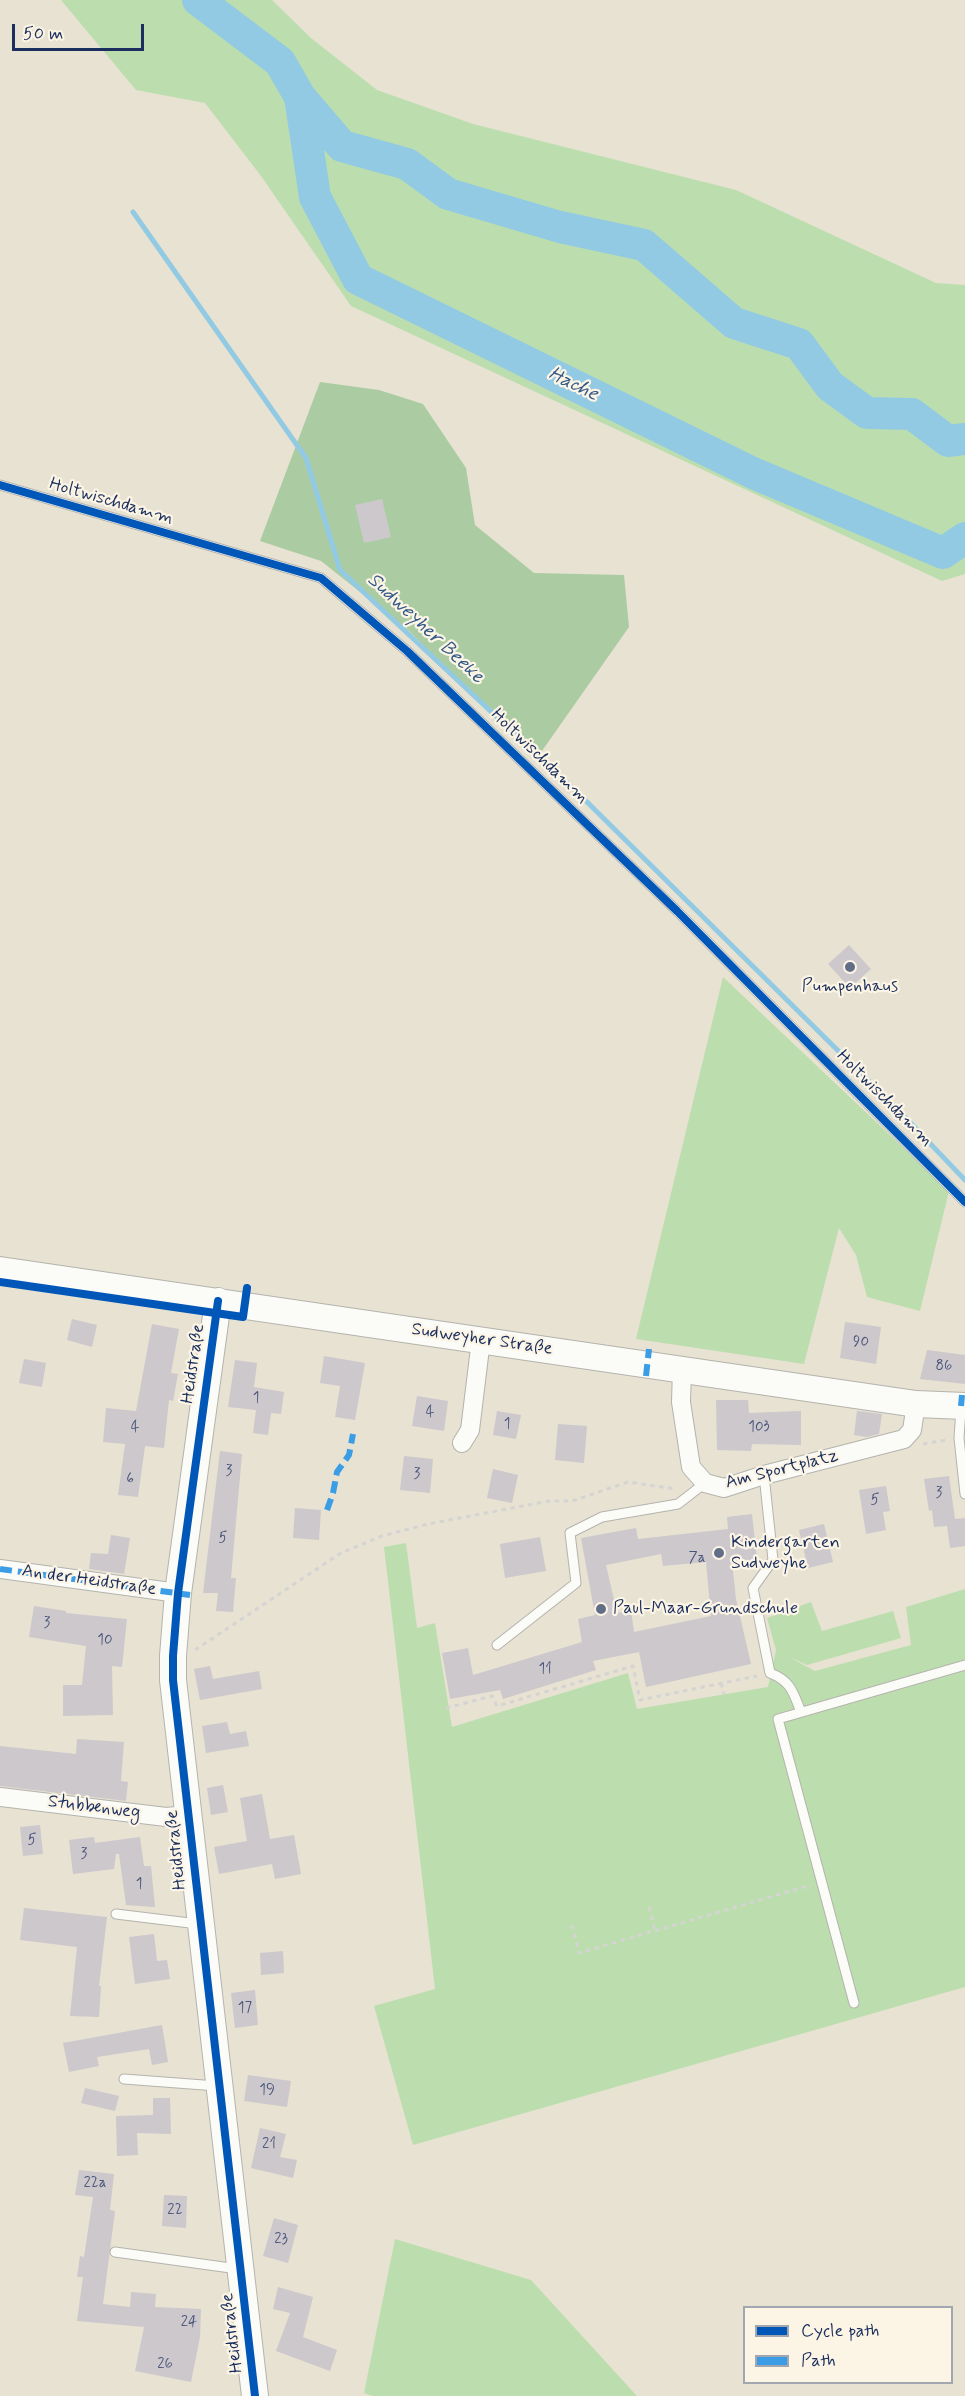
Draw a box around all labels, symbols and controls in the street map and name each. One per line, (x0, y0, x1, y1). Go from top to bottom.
scale bar (15, 12, 147, 50)
text: 50 m (23, 22, 63, 46)
water label: Hache (544, 363, 602, 407)
street label: Holtwischdamm (47, 474, 175, 530)
water label: Sudweyher Beeke (362, 569, 488, 689)
street label: Holtwischdamm (485, 705, 593, 809)
marker: Pumpenhaus (843, 960, 857, 974)
place label: Pumpenhaus (802, 976, 898, 998)
street label: Holtwischdamm (831, 1046, 937, 1152)
street label: Sudweyher Straße (410, 1319, 554, 1361)
street label: Heidstraße (178, 1323, 210, 1405)
house number: 90 (853, 1334, 869, 1352)
house number: 86 (936, 1358, 952, 1376)
house number: 1 (253, 1390, 259, 1408)
house number: 4 (426, 1404, 434, 1422)
house number: 1 (504, 1416, 510, 1434)
house number: 4 (131, 1419, 139, 1437)
house number: 103 (748, 1419, 770, 1437)
street label: Am Sportplatz (723, 1446, 841, 1494)
house number: 3 (226, 1463, 232, 1481)
house number: 3 (414, 1466, 420, 1484)
house number: 6 (126, 1471, 134, 1489)
house number: 3 (936, 1485, 942, 1503)
house number: 5 (871, 1492, 879, 1510)
house number: 5 (219, 1530, 227, 1548)
place label: Kindergarten Sudweyhe (731, 1532, 840, 1574)
marker: Kindergarten Sudweyhe (712, 1546, 726, 1560)
house number: 7a (689, 1550, 705, 1568)
street label: An der Heidstraße (20, 1561, 158, 1601)
place label: Paul-Maar-Grundschule (613, 1598, 798, 1620)
marker: Paul-Maar-Grundschule (594, 1602, 608, 1616)
house number: 3 (44, 1615, 50, 1633)
house number: 10 (97, 1632, 113, 1650)
house number: 11 (538, 1661, 552, 1679)
street label: Stubbenweg (47, 1792, 141, 1824)
street label: Heidstraße (162, 1809, 192, 1891)
house number: 5 (28, 1832, 36, 1850)
house number: 3 (81, 1846, 87, 1864)
house number: 1 (136, 1876, 142, 1894)
house number: 17 (238, 2000, 252, 2018)
house number: 19 (259, 2082, 275, 2100)
house number: 21 (262, 2136, 276, 2154)
house number: 22a (84, 2175, 106, 2193)
house number: 22 (167, 2202, 183, 2220)
house number: 23 (274, 2231, 288, 2249)
street label: Heidstraße (217, 2292, 249, 2374)
legend (743, 2306, 953, 2384)
house number: 24 (181, 2314, 197, 2332)
text: Cycle path (801, 2319, 879, 2343)
text: Path (801, 2349, 836, 2373)
house number: 26 (157, 2356, 173, 2374)

